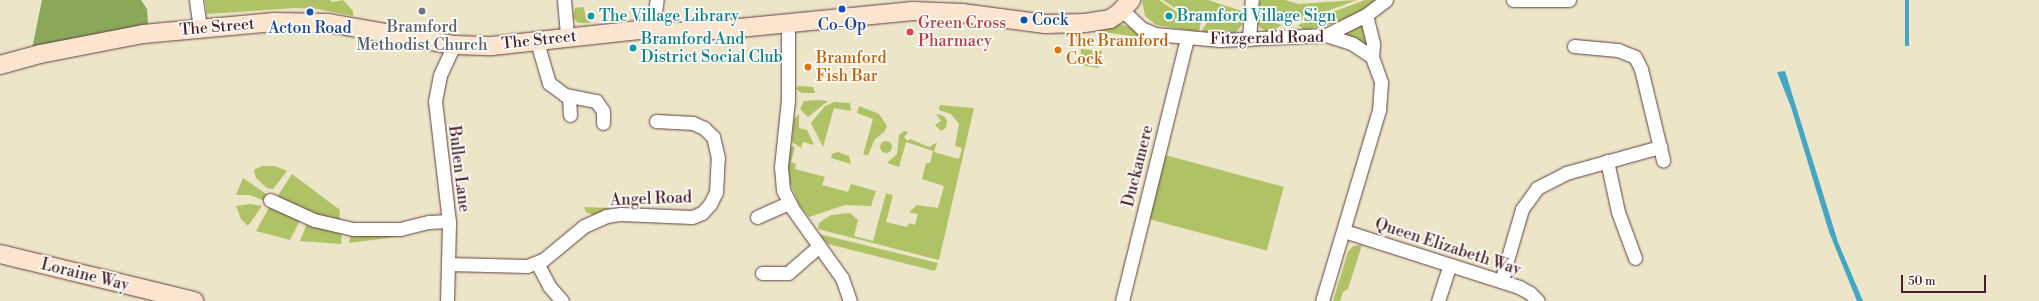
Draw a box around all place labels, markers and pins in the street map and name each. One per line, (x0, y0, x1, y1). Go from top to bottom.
marker: Co-Op (837, 4, 847, 14)
marker: Bramford Methodist Church (417, 6, 427, 16)
place label: The Village Library (599, 6, 739, 26)
place label: Bramford Village Sign (1177, 6, 1336, 26)
marker: Acton Road (305, 7, 315, 17)
place label: Cock (1032, 10, 1068, 30)
marker: The Village Library (586, 11, 596, 21)
marker: Bramford Village Sign (1164, 11, 1174, 21)
place label: Green Cross Pharmacy (918, 13, 1006, 51)
place label: Co-Op (818, 15, 866, 35)
marker: Cock (1019, 15, 1029, 25)
place label: Bramford Methodist Church (357, 17, 487, 55)
place label: Acton Road (268, 18, 352, 38)
marker: Green Cross Pharmacy (905, 27, 915, 37)
place label: Bramford And District Social Club (641, 29, 783, 67)
place label: The Bramford Cock (1066, 31, 1168, 69)
marker: Bramford And District Social Club (628, 43, 638, 53)
marker: The Bramford Cock (1053, 45, 1063, 55)
place label: Bramford Fish Bar (816, 48, 887, 86)
marker: Bramford Fish Bar (803, 62, 813, 72)

